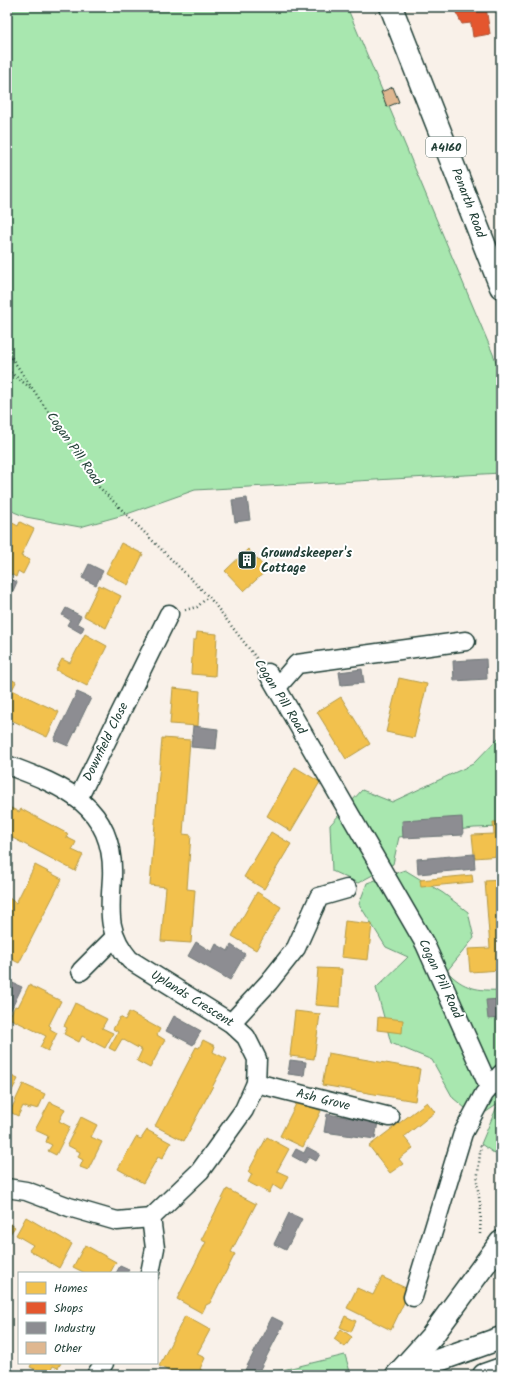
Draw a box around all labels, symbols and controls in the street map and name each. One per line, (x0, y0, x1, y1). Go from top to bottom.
road number: A4160 (426, 137, 466, 157)
street label: Penarth Road (445, 165, 491, 242)
street label: Cogan Pill Road (41, 408, 108, 491)
place label: Groundskeeper's Cottage (261, 543, 352, 579)
building icon: Groundskeeper's Cottage (236, 549, 258, 571)
street label: Cogan Pill Road (248, 655, 312, 739)
street label: Downfield Close (78, 699, 134, 785)
street label: Cogan Pill Road (412, 936, 468, 1023)
street label: Uplands Crescent (146, 965, 238, 1033)
street label: Ash Grove (294, 1083, 352, 1117)
legend (18, 1272, 158, 1364)
text: Homes (54, 1279, 88, 1298)
text: Shops (54, 1299, 83, 1318)
text: Industry (54, 1319, 96, 1338)
text: Other (54, 1339, 83, 1358)

